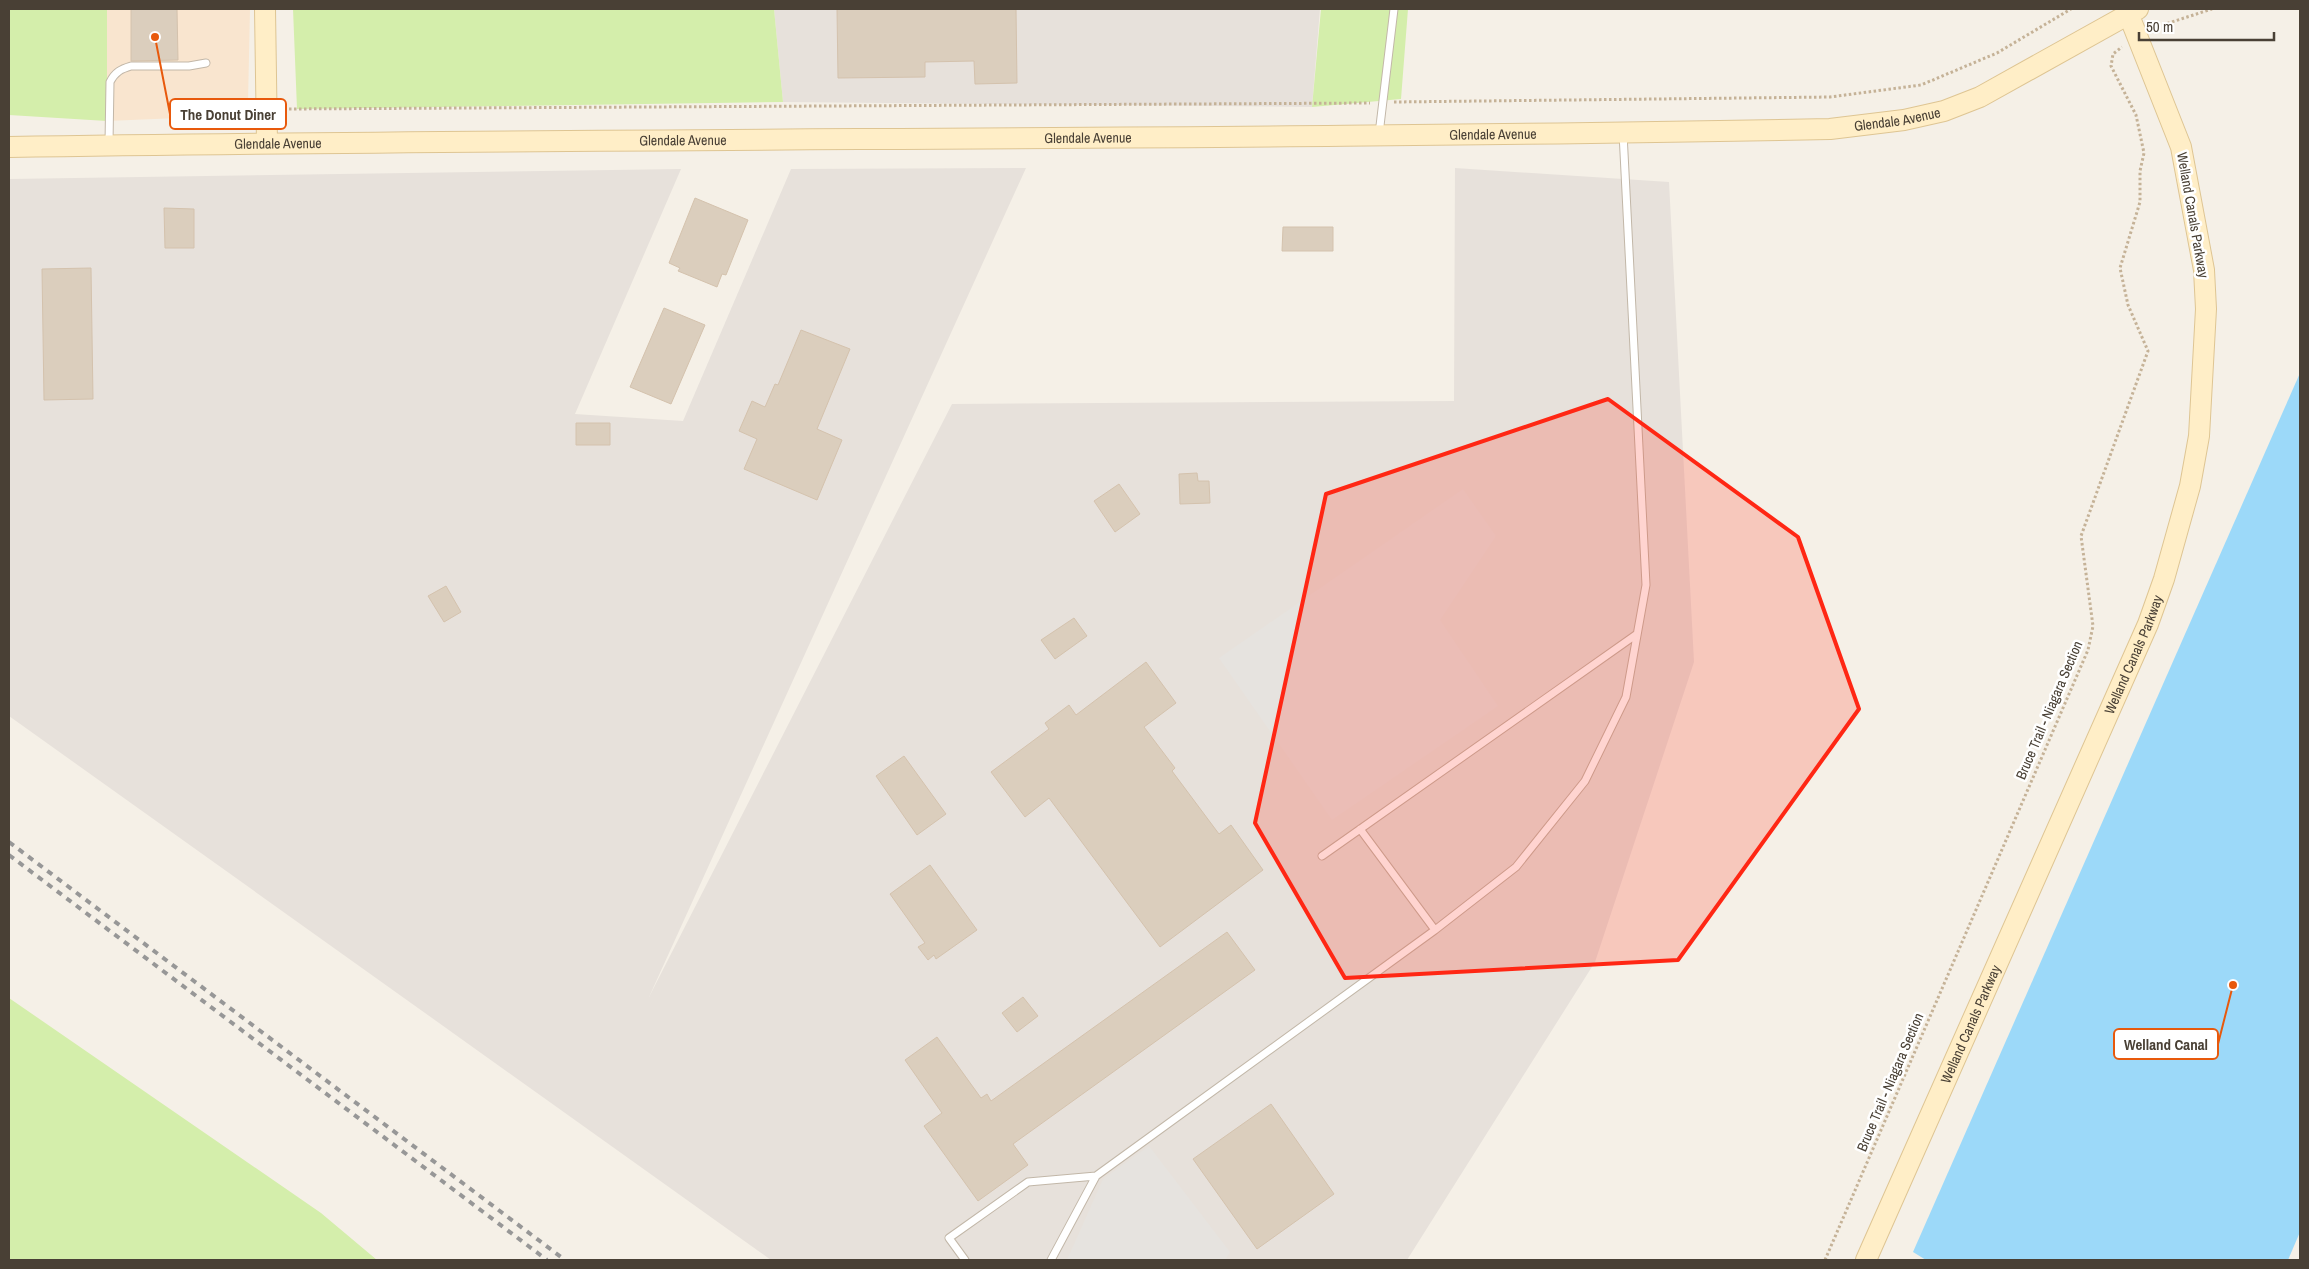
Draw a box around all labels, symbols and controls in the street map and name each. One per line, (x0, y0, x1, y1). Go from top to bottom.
scale bar (2139, 10, 2274, 42)
text: 50 m (2146, 16, 2173, 37)
callout: The Donut Diner (170, 99, 286, 129)
street label: Glendale Avenue (1853, 103, 1942, 135)
text: The Donut Diner (180, 104, 276, 125)
street label: Glendale Avenue (1449, 125, 1537, 144)
street label: Glendale Avenue (1044, 128, 1132, 147)
street label: Glendale Avenue (639, 131, 727, 149)
street label: Glendale Avenue (234, 134, 322, 153)
street label: Welland Canals Parkway (2173, 151, 2213, 280)
street label: Welland Canals Parkway (2100, 592, 2167, 717)
street label: Bruce Trail - Niagara Section (2012, 638, 2086, 782)
street label: Welland Canals Parkway (1936, 962, 2005, 1086)
street label: Bruce Trail - Niagara Section (1853, 1010, 1927, 1154)
callout: Welland Canal (2114, 1029, 2218, 1059)
text: Welland Canal (2124, 1034, 2208, 1055)

